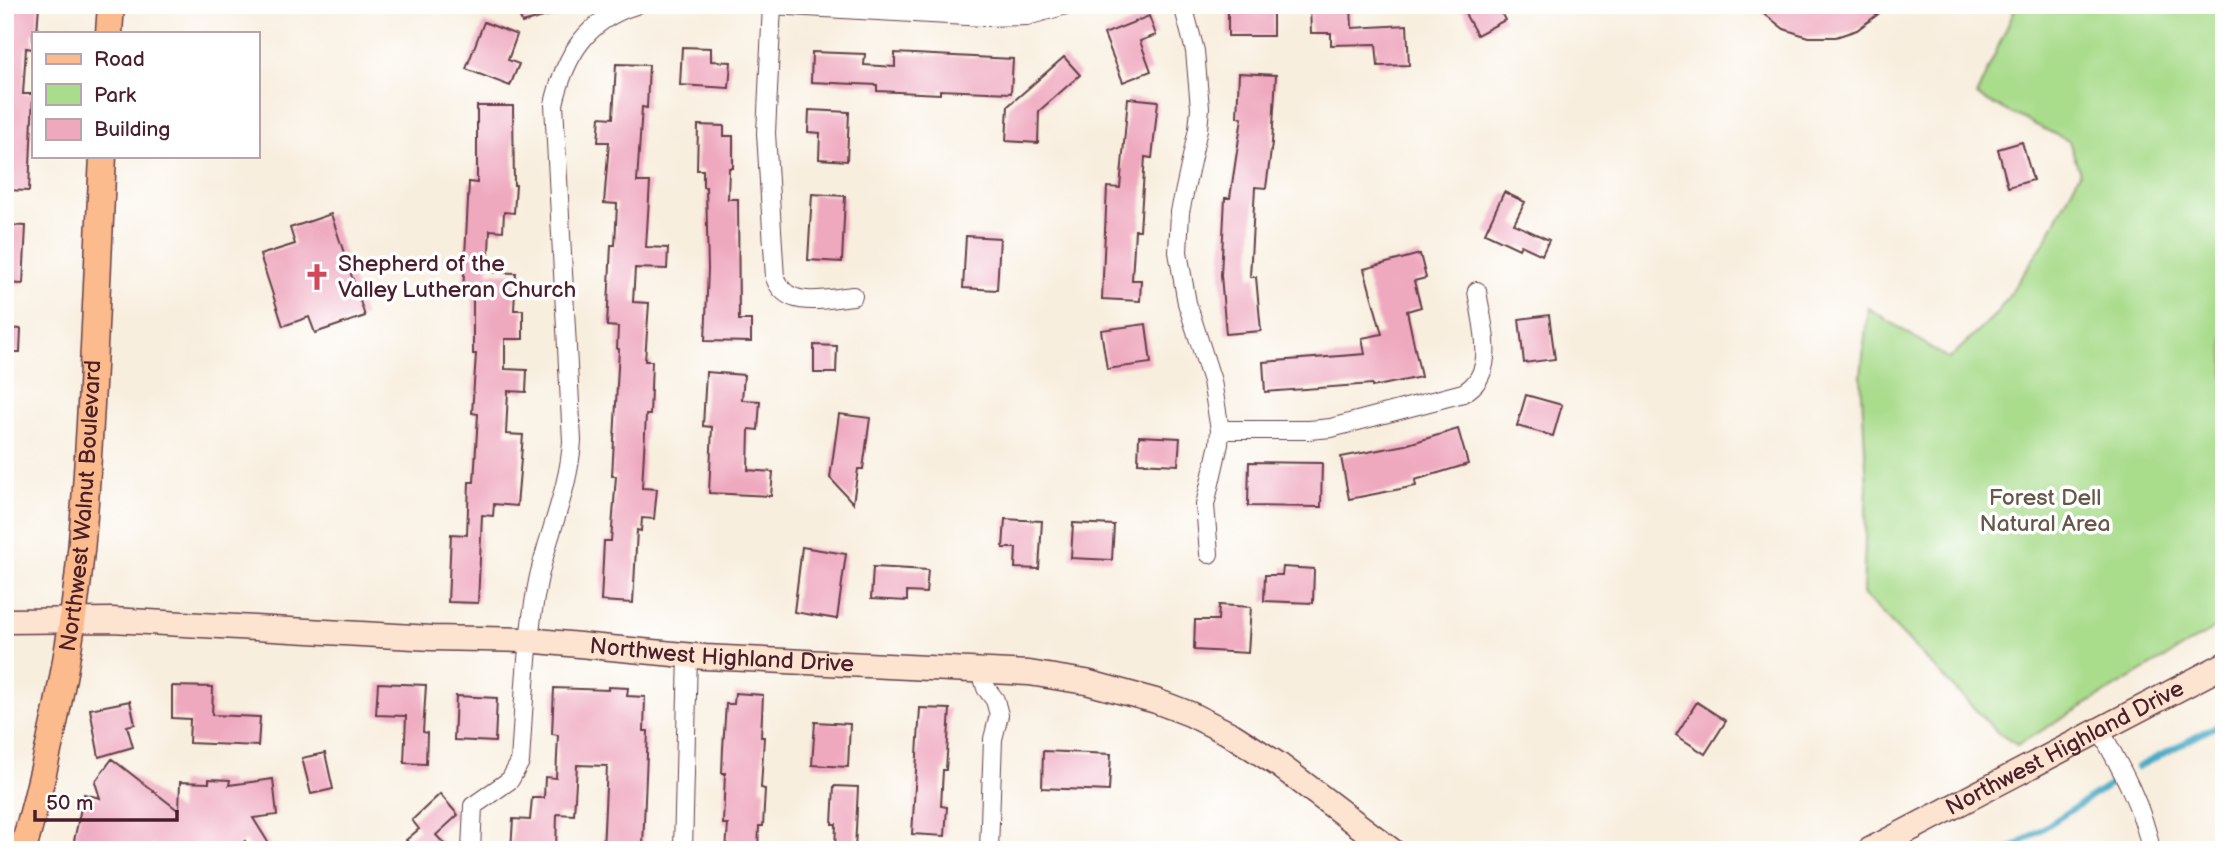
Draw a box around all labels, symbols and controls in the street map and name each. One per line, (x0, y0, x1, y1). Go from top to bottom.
legend (32, 32, 259, 158)
text: Road (94, 47, 145, 72)
text: Park (94, 83, 137, 108)
text: Building (94, 117, 170, 142)
place label: Shepherd of the Valley Lutheran Church (338, 250, 576, 304)
church icon: Shepherd of the Valley Lutheran Church (302, 262, 332, 292)
street label: Northwest Walnut Boulevard (54, 359, 107, 654)
park label: Forest Dell Natural Area (1980, 484, 2110, 538)
street label: Northwest Highland Drive (588, 632, 855, 678)
street label: Northwest Highland Drive (1941, 674, 2189, 822)
scale bar (35, 778, 177, 822)
text: 50 m (46, 791, 93, 816)

